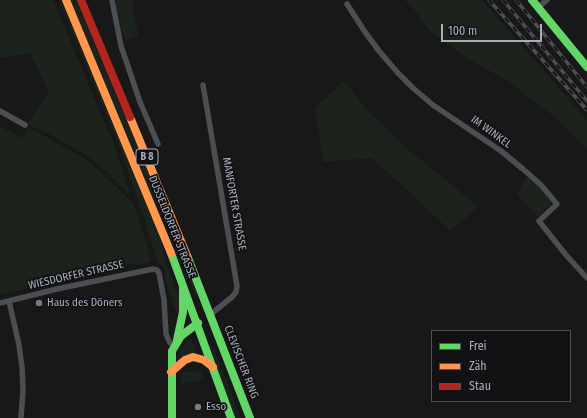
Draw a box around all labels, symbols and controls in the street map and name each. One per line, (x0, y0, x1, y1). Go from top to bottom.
scale bar (443, 16, 544, 42)
text: 100 m (448, 24, 477, 38)
street label: IM WINKEL (468, 113, 514, 151)
road number: B 8 (136, 149, 158, 165)
street label: MANFORTER STRASSE (219, 156, 249, 252)
street label: DÜSSELDORFER STRASSE (145, 174, 199, 280)
street label: WIESDORFER STRASSE (27, 258, 125, 292)
place label: Haus des Döners (47, 296, 122, 310)
marker: Haus des Döners (34, 298, 44, 308)
street label: CLEVISCHER RING (221, 324, 261, 400)
legend (431, 330, 571, 402)
text: Frei (469, 339, 487, 353)
text: Zäh (469, 359, 487, 373)
text: Stau (469, 379, 491, 393)
place label: Esso (206, 400, 226, 414)
marker: Esso (193, 402, 203, 412)

